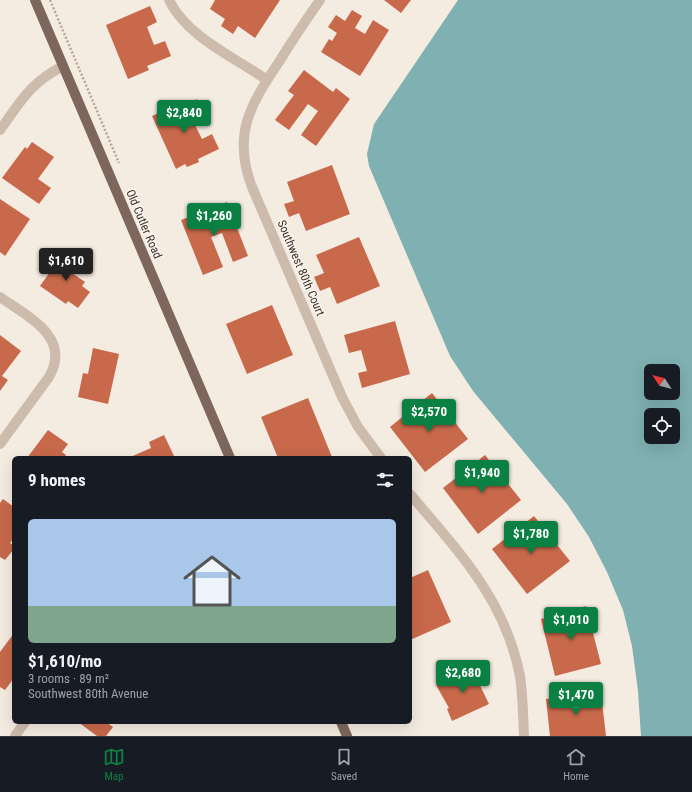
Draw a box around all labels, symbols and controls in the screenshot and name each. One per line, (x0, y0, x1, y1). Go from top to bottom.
pin: $2,840 (151, 100, 217, 134)
text: $2,840 (166, 105, 202, 120)
street label: Old Cutler Road (123, 187, 165, 261)
pin: $1,260 (181, 203, 247, 237)
text: $1,260 (196, 208, 232, 223)
street label: Southwest 80th Court (274, 218, 328, 318)
pin: $1,610 (33, 248, 99, 282)
text: $1,610 (48, 253, 84, 268)
north arrow (644, 364, 680, 400)
map controls (644, 364, 680, 444)
pin: $2,570 (396, 399, 462, 433)
text: $2,570 (411, 404, 447, 419)
button: locate (644, 408, 680, 444)
pin: $1,940 (449, 460, 515, 494)
text: $1,940 (464, 465, 500, 480)
icon: filters (374, 469, 396, 491)
text: 9 homes (28, 470, 86, 490)
pin: $1,780 (498, 521, 564, 555)
text: $1,780 (513, 526, 549, 541)
icon: home (176, 545, 248, 617)
pin: $1,010 (538, 607, 604, 641)
text: $1,010 (553, 612, 589, 627)
text: $1,610/mo (28, 651, 102, 671)
pin: $2,680 (430, 660, 496, 694)
text: $2,680 (445, 665, 481, 680)
text: 3 rooms · 89 m² (28, 671, 109, 686)
pin: $1,470 (543, 682, 609, 716)
text: Southwest 80th Avenue (28, 686, 148, 701)
text: $1,470 (558, 687, 594, 702)
tab: Map (103, 746, 125, 783)
tab: Saved (331, 746, 357, 783)
tab: Home (563, 746, 589, 783)

